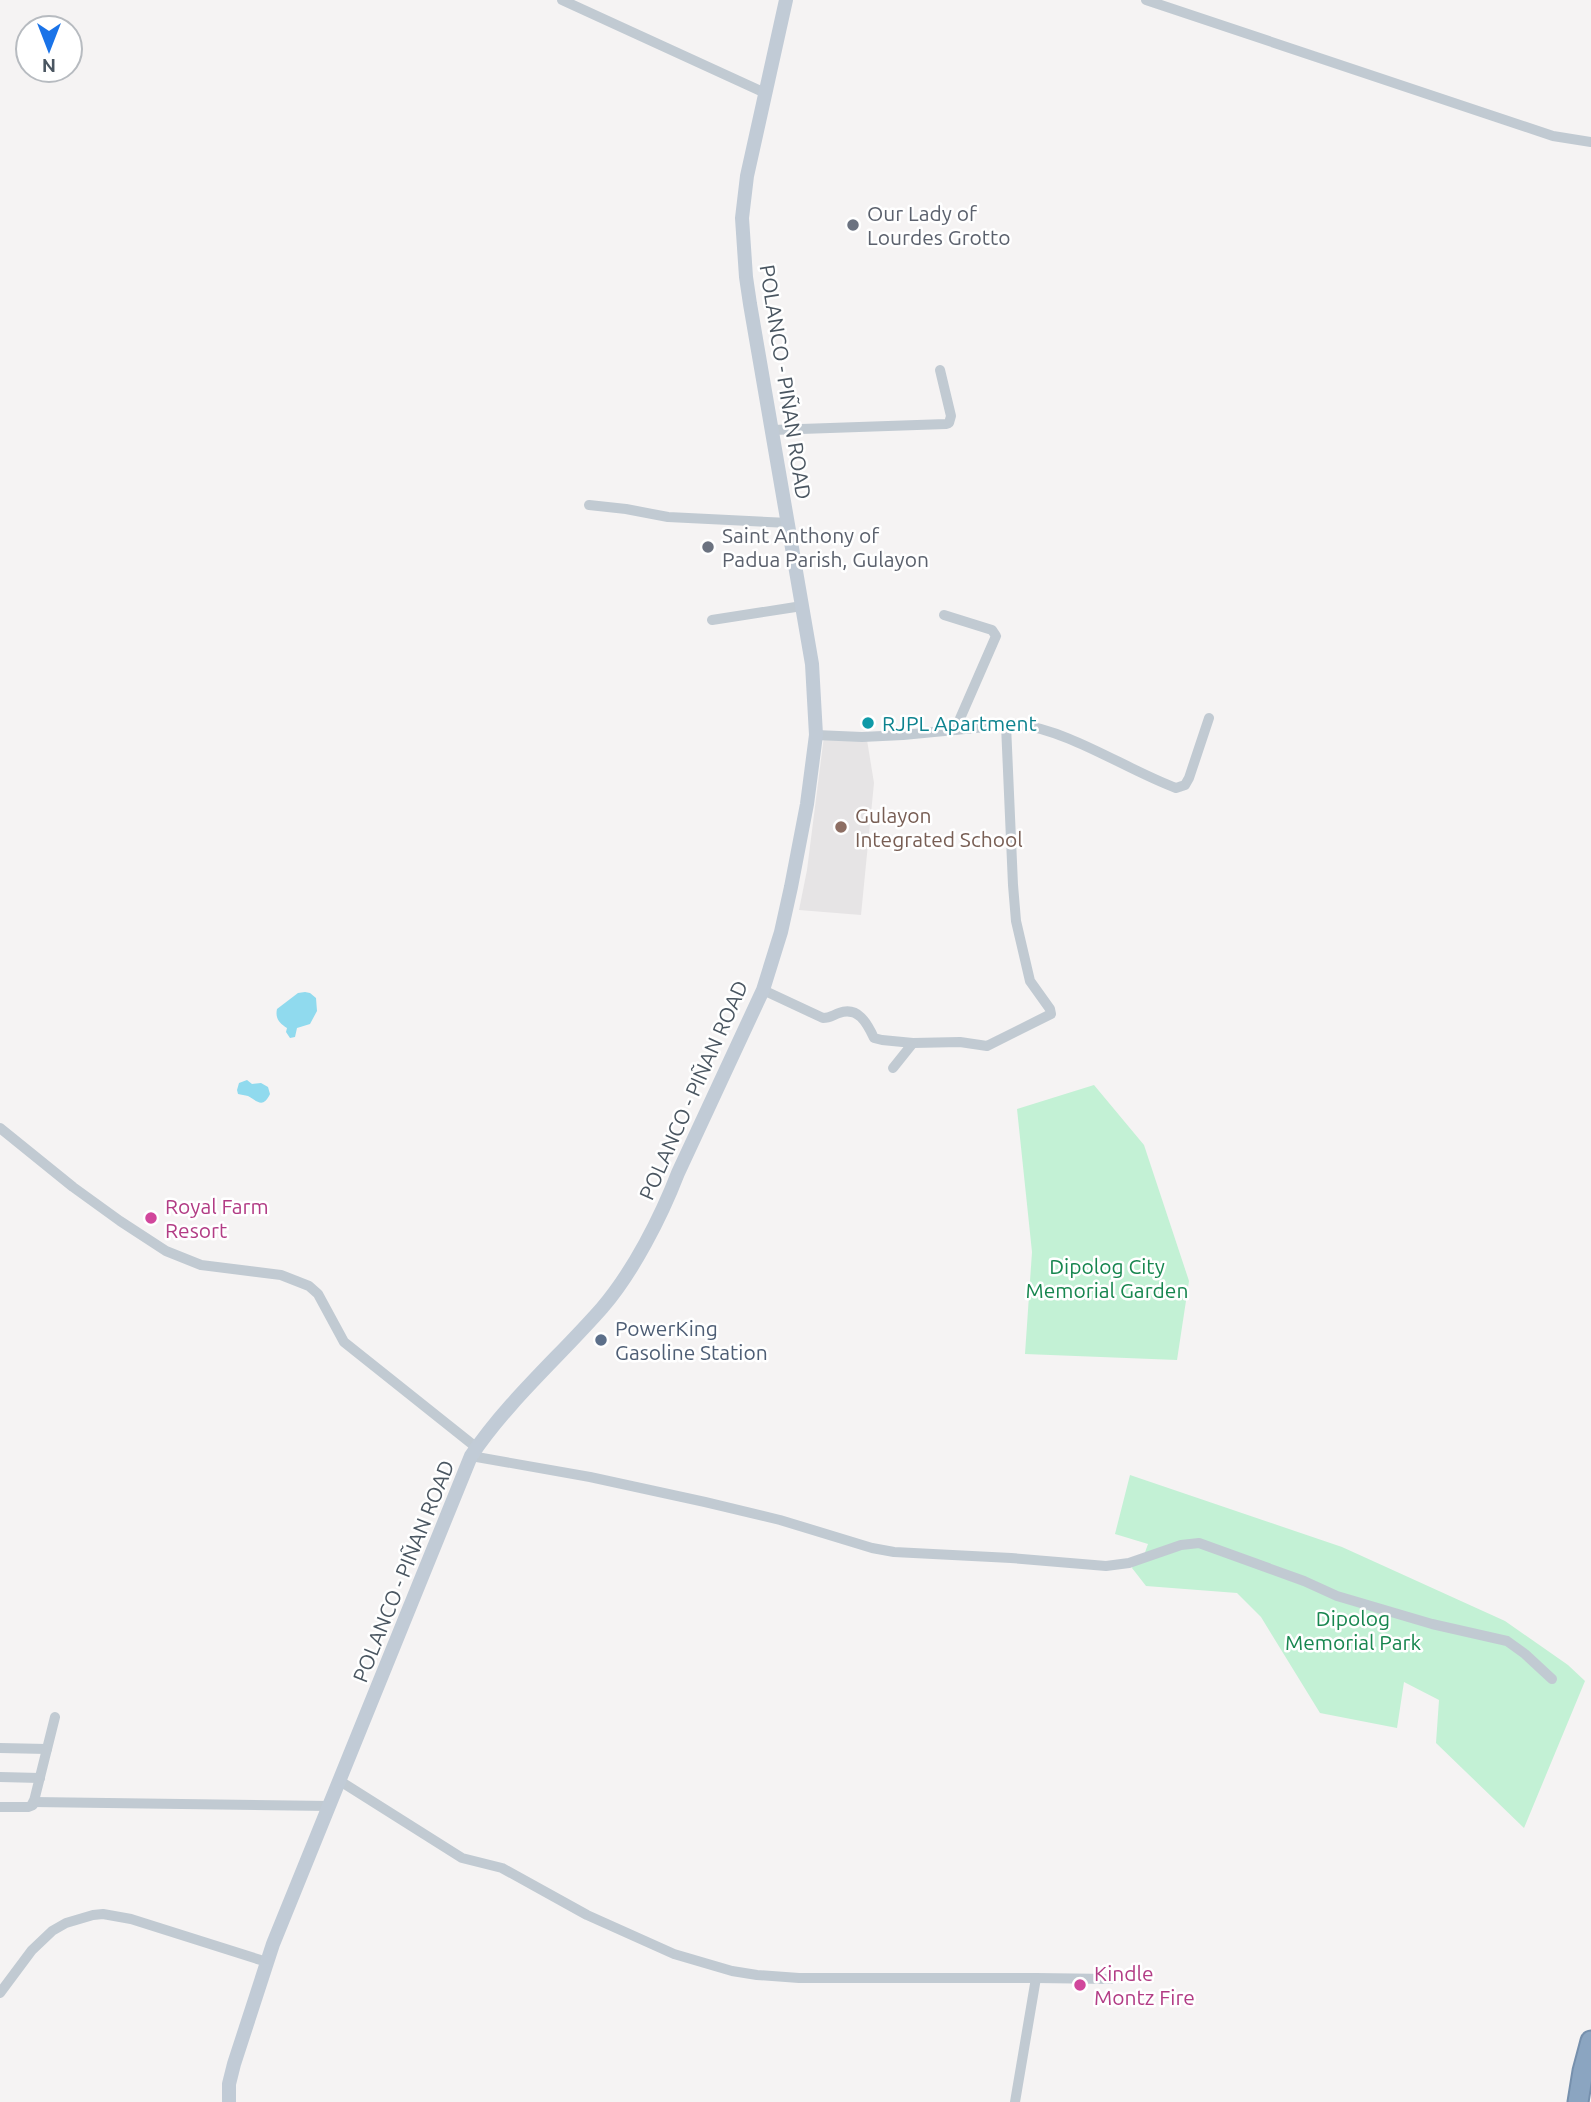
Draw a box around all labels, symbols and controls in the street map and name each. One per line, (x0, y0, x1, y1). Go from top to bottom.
north arrow (14, 14, 84, 84)
text: N (42, 55, 56, 77)
place label: Our Lady of Lourdes Grotto (867, 201, 1011, 249)
marker: Our Lady of Lourdes Grotto (845, 217, 861, 233)
street label: POLANCO - PIÑAN ROAD (756, 263, 816, 501)
place label: Saint Anthony of Padua Parish, Gulayon (722, 523, 929, 571)
marker: Saint Anthony of Padua Parish, Gulayon (700, 539, 716, 555)
place label: RJPL Apartment (882, 711, 1037, 735)
marker: RJPL Apartment (860, 715, 876, 731)
place label: Gulayon Integrated School (855, 803, 1023, 851)
marker: Gulayon Integrated School (833, 819, 849, 835)
street label: POLANCO - PIÑAN ROAD (634, 977, 752, 1203)
place label: Royal Farm Resort (165, 1194, 269, 1242)
marker: Royal Farm Resort (143, 1210, 159, 1226)
park label: Dipolog City Memorial Garden (1026, 1254, 1188, 1302)
place label: PowerKing Gasoline Station (615, 1316, 768, 1364)
marker: PowerKing Gasoline Station (593, 1332, 609, 1348)
street label: POLANCO - PIÑAN ROAD (347, 1456, 459, 1686)
park label: Dipolog Memorial Park (1285, 1606, 1421, 1654)
place label: Kindle Montz Fire (1094, 1961, 1195, 2009)
marker: Kindle Montz Fire (1072, 1977, 1088, 1993)

